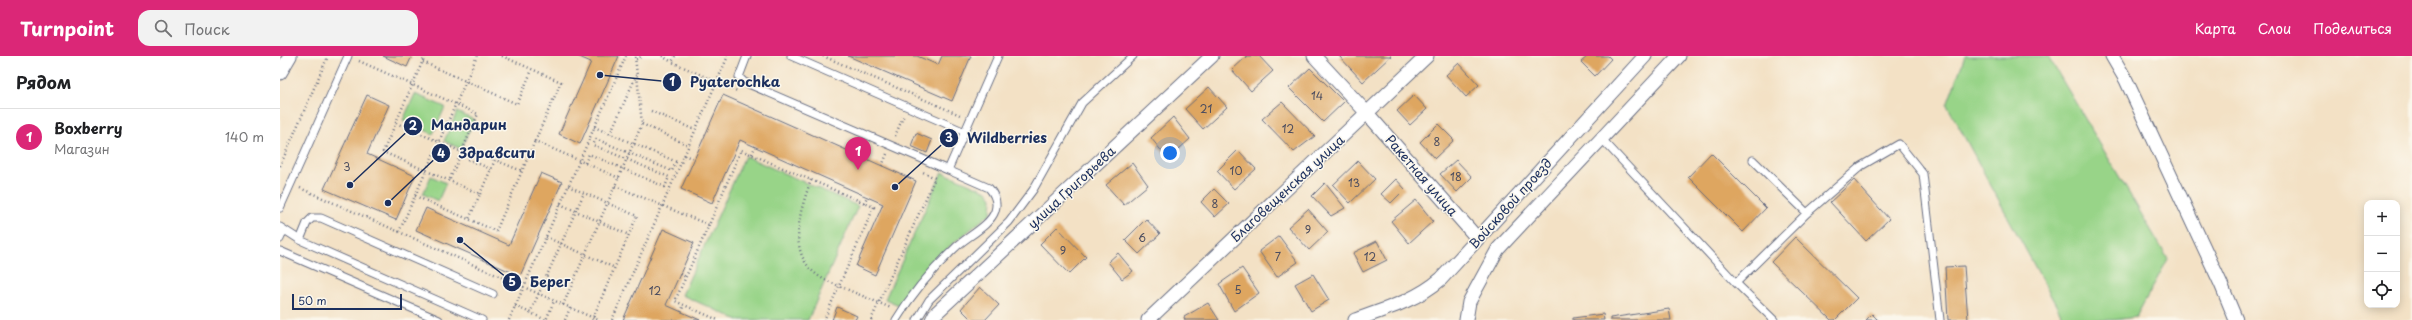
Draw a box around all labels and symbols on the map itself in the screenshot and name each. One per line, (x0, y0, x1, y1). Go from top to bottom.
callout: Pyaterochka (662, 69, 788, 95)
text: Pyaterochka (690, 71, 781, 92)
text: 1 (669, 72, 675, 90)
house number: 14 (1311, 87, 1323, 104)
house number: 21 (1200, 100, 1212, 117)
callout: Мандарин (403, 113, 515, 139)
text: Мандарин (431, 114, 507, 135)
text: 2 (409, 116, 418, 134)
house number: 12 (1282, 120, 1295, 137)
callout: Wildberries (939, 125, 1055, 151)
text: Wildberries (967, 127, 1047, 148)
text: 3 (945, 128, 953, 146)
street label: Благовещенская улица (1226, 130, 1349, 246)
street label: Ракетная улица (1381, 130, 1463, 220)
house number: 8 (1434, 133, 1441, 150)
pin: 1 (845, 137, 871, 170)
callout: Здравсити (431, 140, 543, 166)
street label: улица Григорьева (1023, 141, 1120, 233)
text: Здравсити (458, 142, 535, 163)
your location (1160, 143, 1180, 163)
text: 4 (437, 144, 445, 162)
street label: Войсковой проезд (1464, 154, 1556, 252)
house number: 3 (343, 158, 351, 175)
house number: 10 (1230, 162, 1242, 179)
house number: 18 (1450, 168, 1462, 185)
house number: 13 (1348, 174, 1360, 191)
house number: 8 (1212, 195, 1219, 212)
house number: 9 (1305, 221, 1311, 238)
house number: 6 (1138, 229, 1146, 246)
house number: 9 (1060, 242, 1066, 259)
house number: 7 (1275, 248, 1281, 265)
house number: 12 (1364, 248, 1377, 265)
callout: Берег (502, 269, 578, 295)
text: Берег (530, 271, 571, 292)
text: 5 (508, 272, 516, 290)
house number: 5 (1234, 281, 1242, 298)
house number: 12 (649, 282, 662, 299)
scale bar (292, 292, 402, 311)

